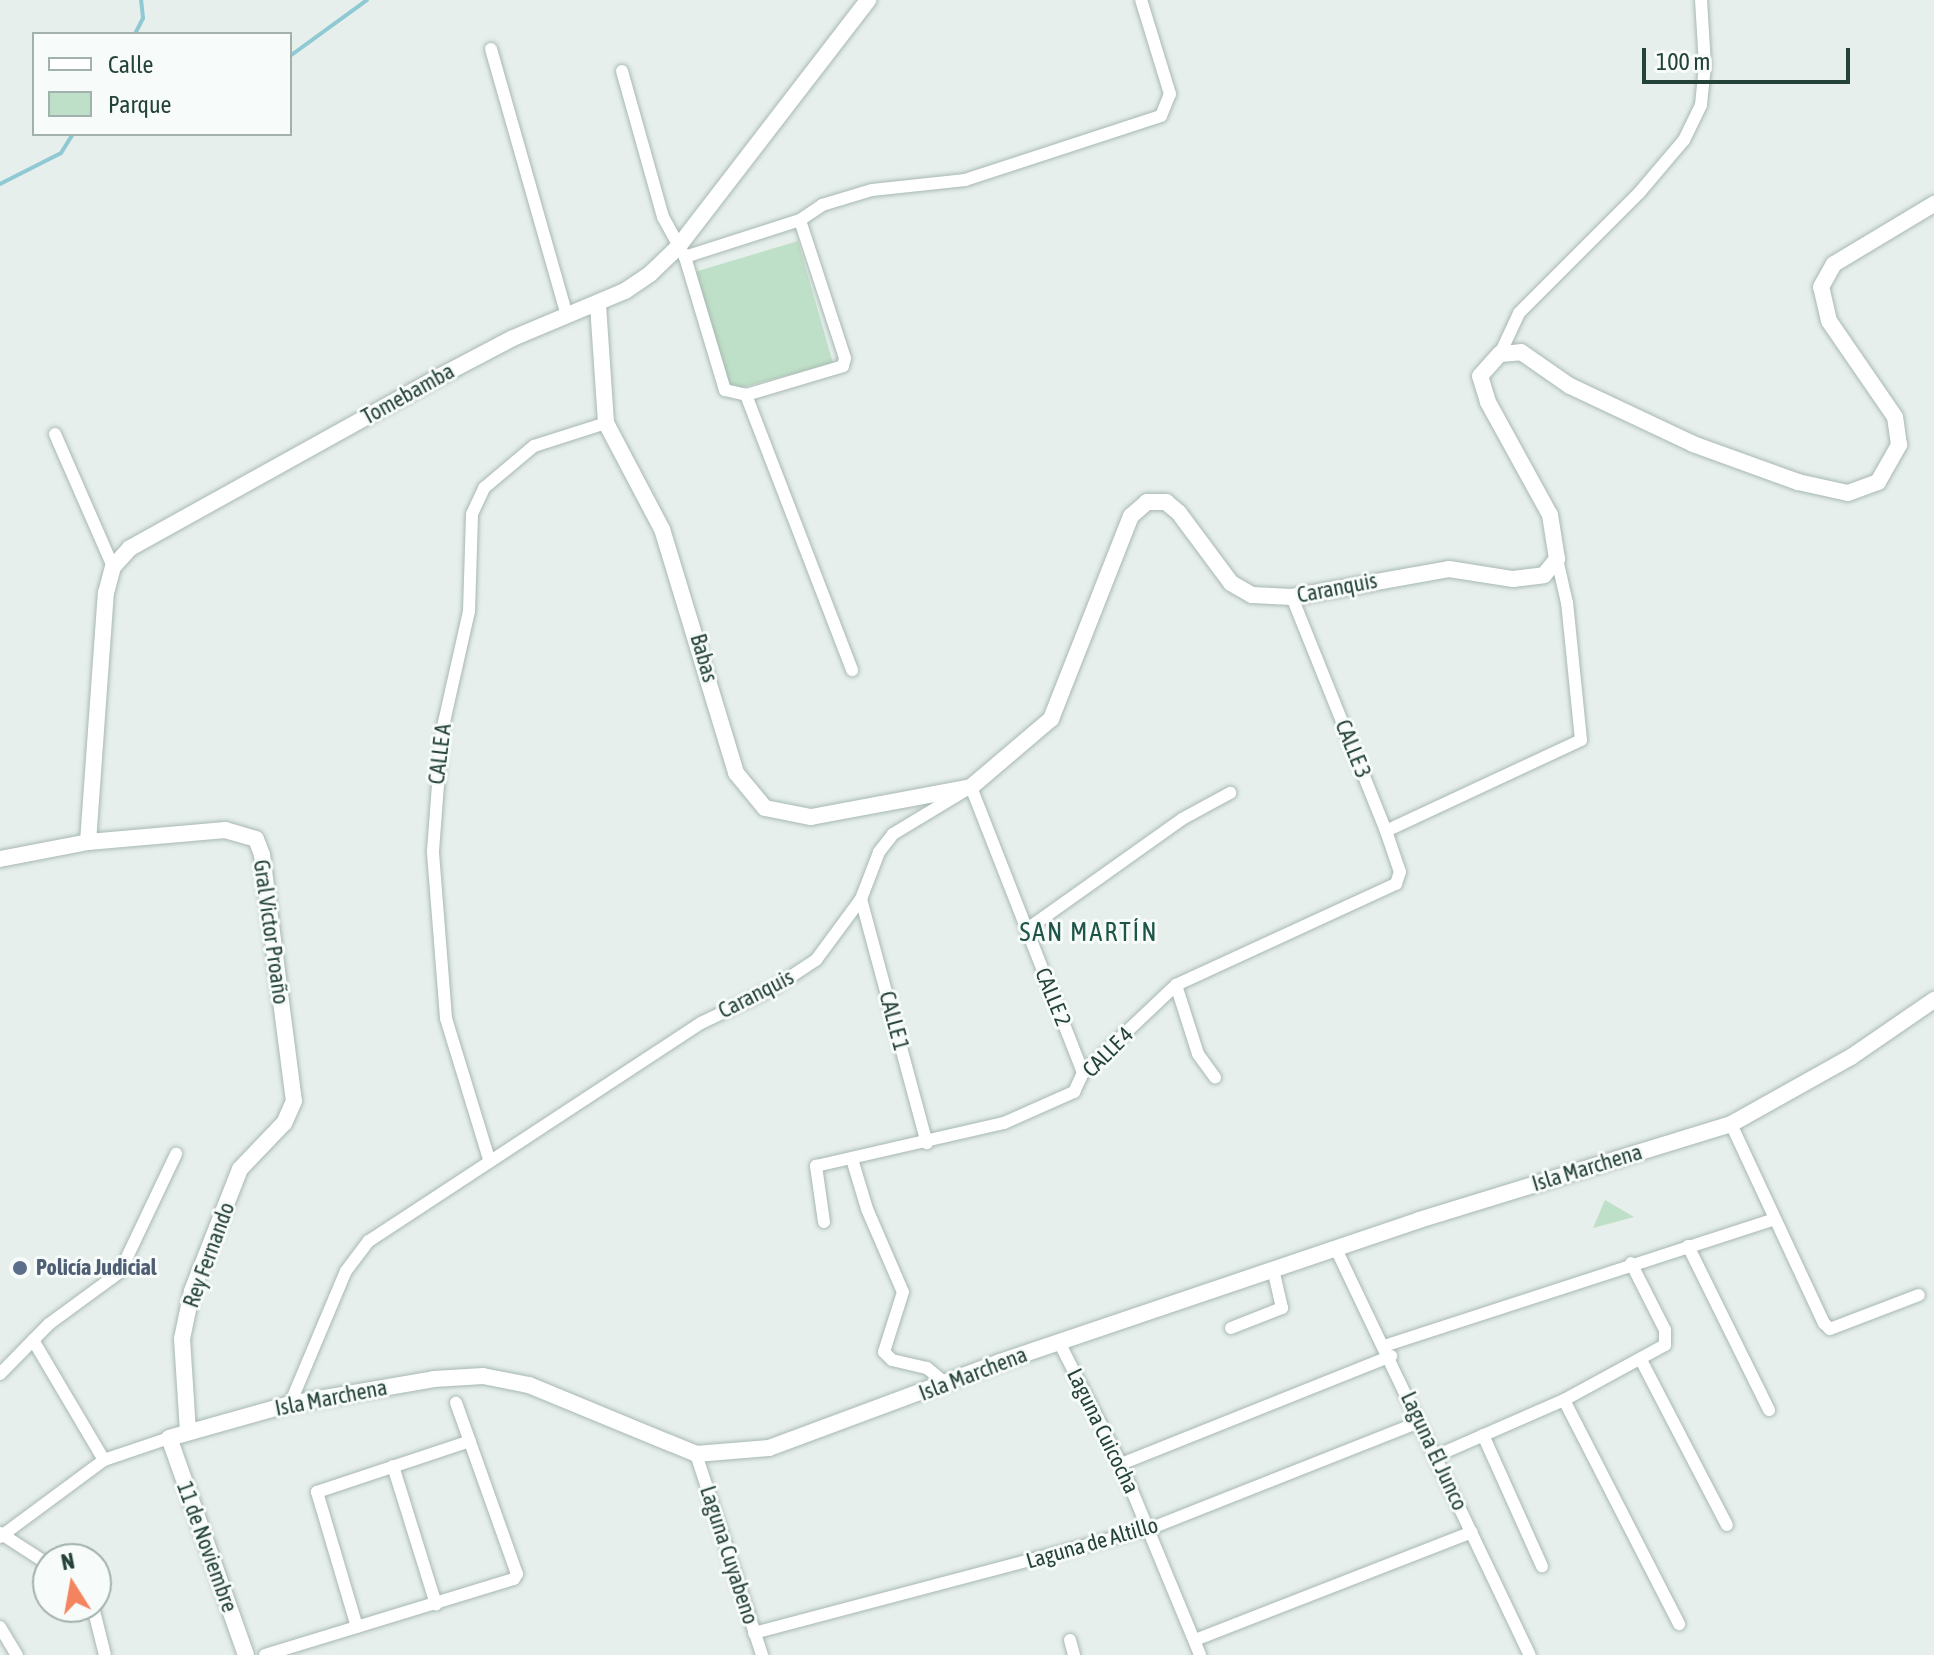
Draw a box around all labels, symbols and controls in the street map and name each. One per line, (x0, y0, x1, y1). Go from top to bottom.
legend (32, 32, 292, 136)
scale bar (1646, 32, 1854, 82)
text: 100 m (1656, 48, 1710, 75)
text: Calle (108, 51, 153, 78)
text: Parque (108, 91, 171, 118)
street label: Tomebamba (357, 358, 459, 430)
street label: Caranquis (1295, 567, 1379, 609)
street label: Babas (685, 631, 723, 685)
street label: CALLE 3 (1329, 716, 1377, 782)
street label: CALLE A (423, 722, 457, 786)
street label: Gral Victor Proaño (248, 858, 294, 1006)
district label: SAN MARTÍN (1019, 917, 1159, 949)
street label: Caranquis (714, 964, 798, 1024)
street label: CALLE 2 (1029, 964, 1077, 1030)
street label: CALLE 1 (873, 988, 915, 1054)
street label: CALLE 4 (1077, 1021, 1139, 1083)
street label: Isla Marchena (1529, 1139, 1645, 1197)
street label: Rey Fernando (178, 1199, 240, 1311)
place label: Policía Judicial (36, 1255, 157, 1281)
marker: Policía Judicial (11, 1259, 29, 1277)
street label: Isla Marchena (915, 1341, 1031, 1407)
street label: Laguna Cuicocha (1061, 1364, 1145, 1498)
street label: Isla Marchena (273, 1374, 389, 1422)
street label: Laguna El Junco (1395, 1388, 1473, 1514)
street label: 11 de Noviembre (171, 1478, 243, 1616)
street label: Laguna Cuyabeno (694, 1483, 764, 1627)
street label: Laguna de Altillo (1023, 1512, 1161, 1574)
north arrow (32, 1543, 112, 1623)
text: N (59, 1547, 77, 1575)

